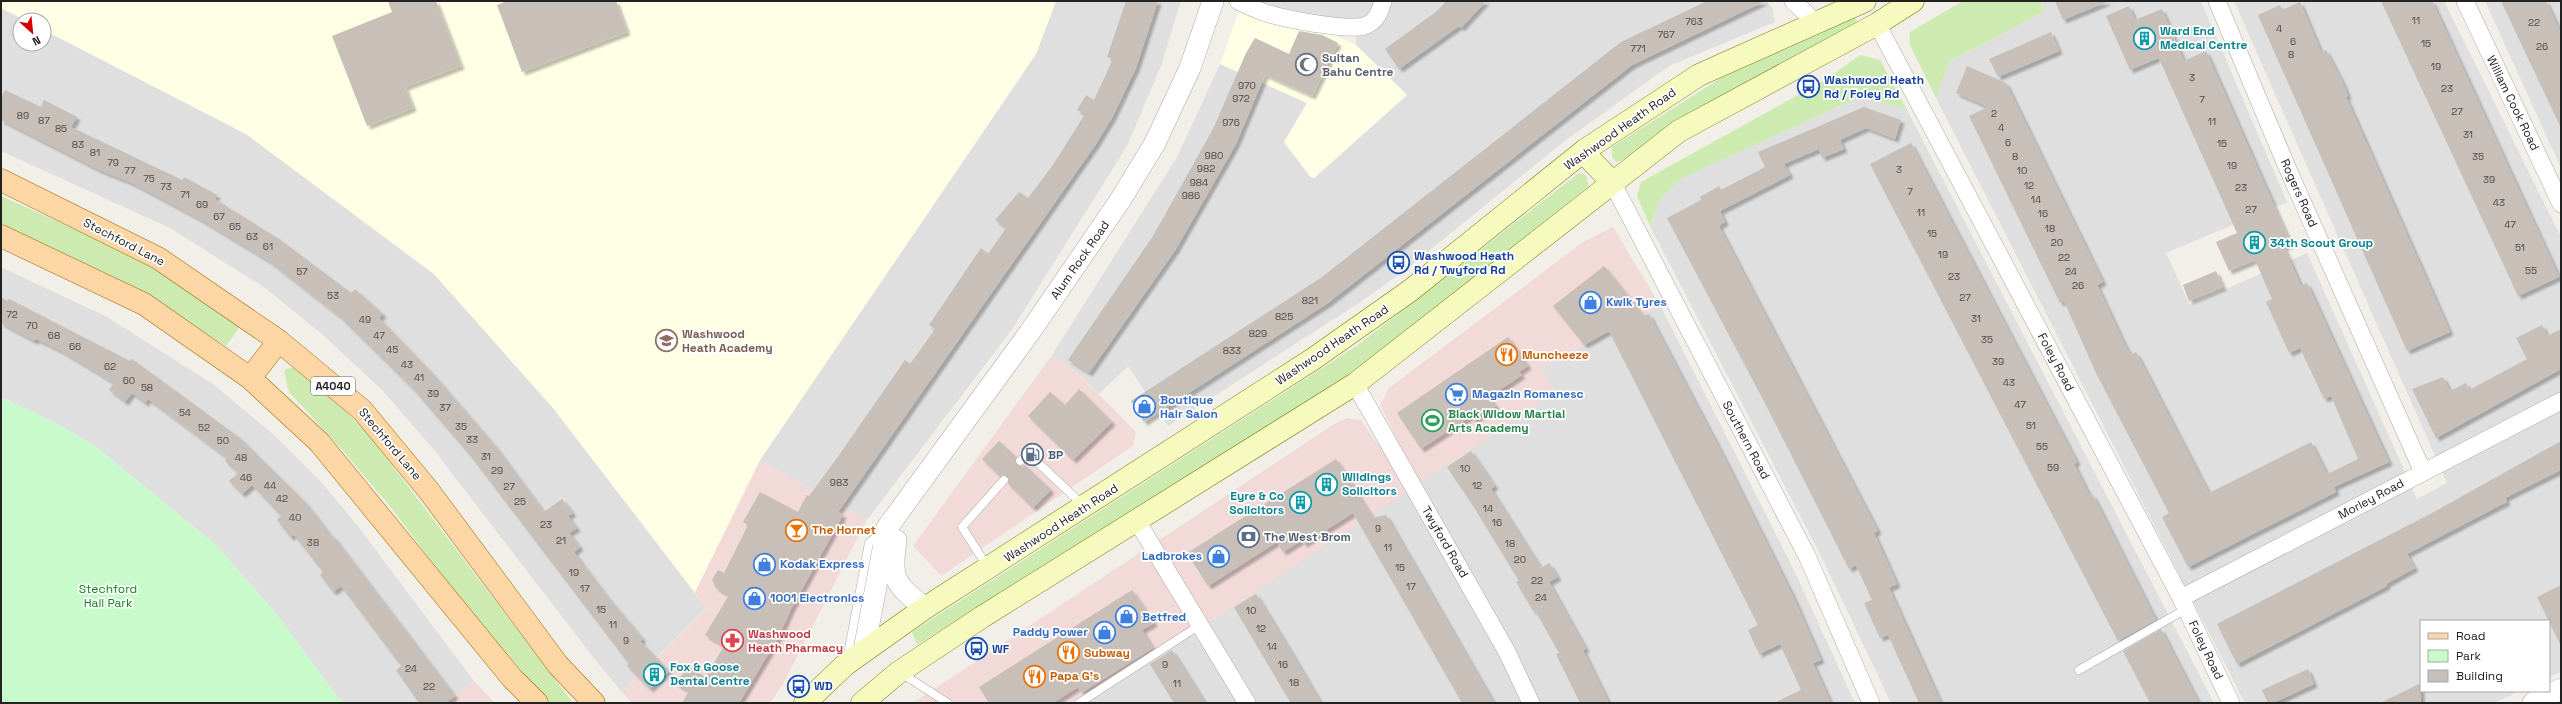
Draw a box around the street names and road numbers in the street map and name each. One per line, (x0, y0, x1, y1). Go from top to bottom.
street label: William Cook Road (2483, 53, 2543, 153)
street label: Washwood Heath Road (1561, 84, 1679, 174)
street label: Rogers Road (2277, 156, 2321, 230)
street label: Stechford Lane (80, 215, 168, 269)
street label: Alum Rock Road (1047, 218, 1113, 302)
street label: Washwood Heath Road (1272, 301, 1392, 389)
street label: Foley Road (2034, 330, 2078, 394)
road number: A4040 (311, 377, 355, 395)
street label: Southern Road (1719, 398, 1773, 482)
street label: Stechford Lane (355, 405, 425, 483)
street label: Morley Road (2335, 475, 2407, 523)
street label: Washwood Heath Road (1001, 480, 1121, 566)
street label: Twyford Road (1418, 503, 1472, 581)
street label: Foley Road (2185, 618, 2227, 682)

